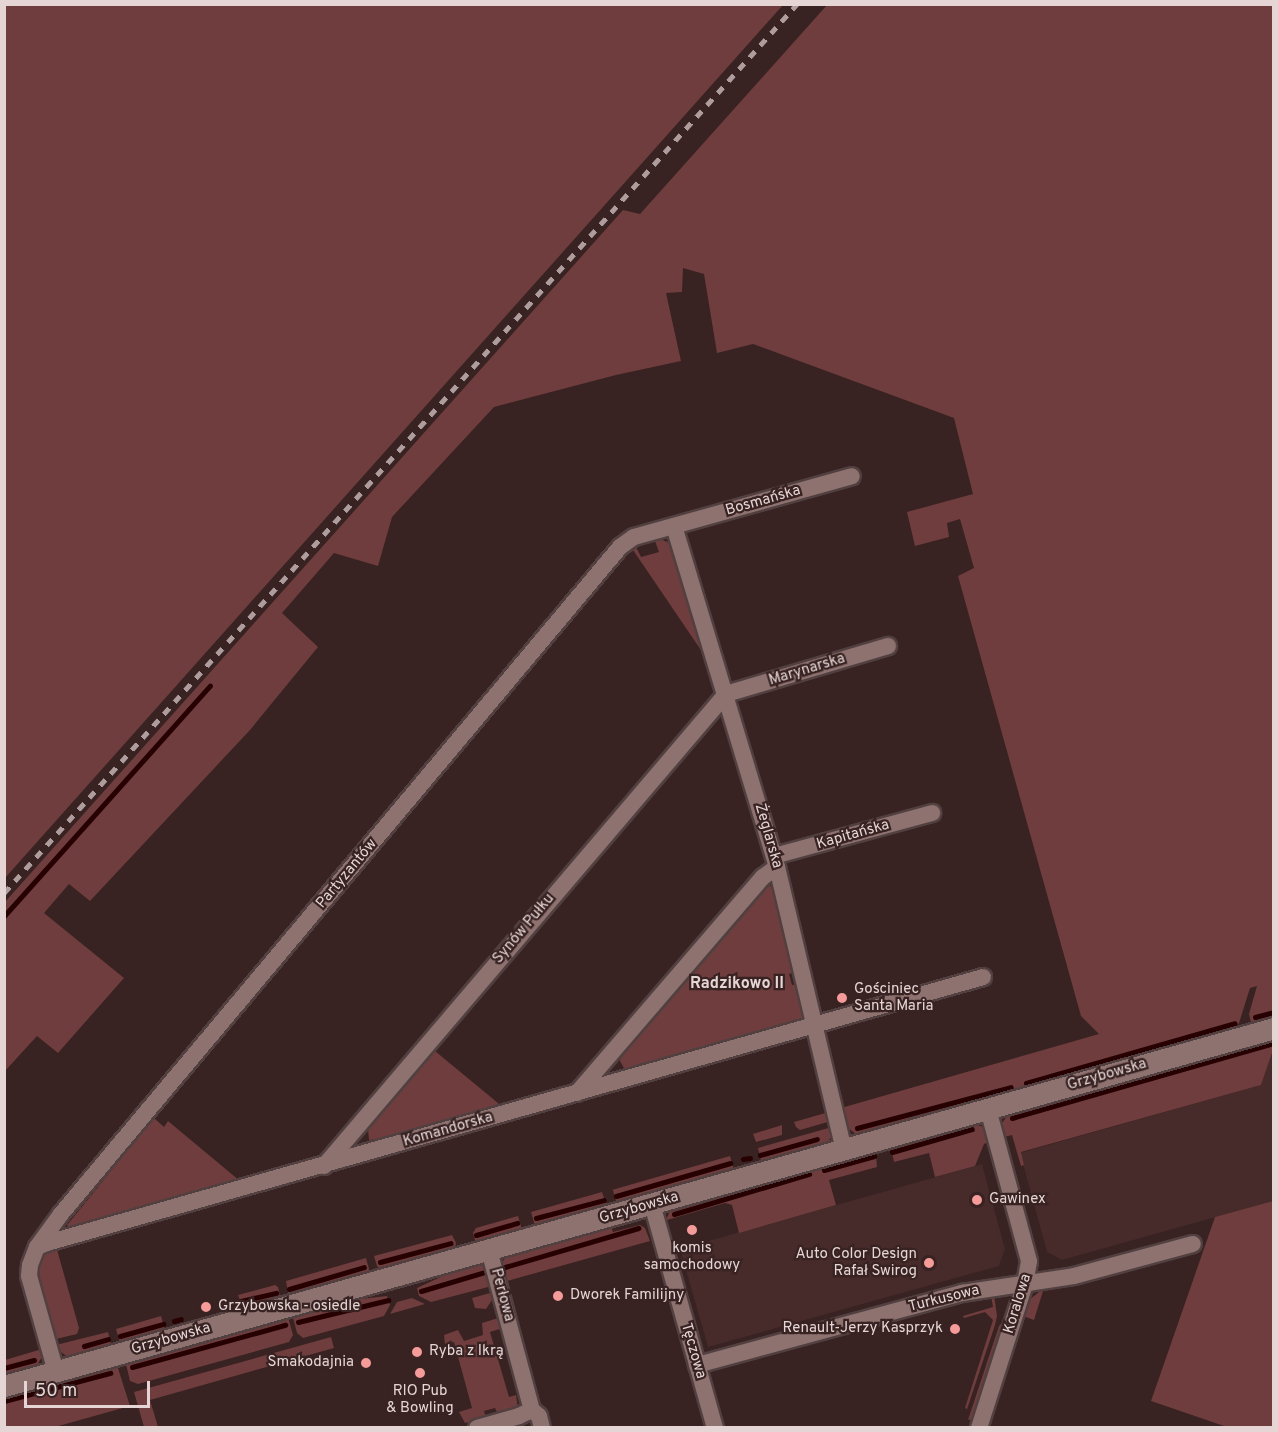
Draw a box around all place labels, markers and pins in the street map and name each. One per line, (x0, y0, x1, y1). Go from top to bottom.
place label: Gościniec Santa Maria (854, 980, 933, 1015)
marker: Gościniec Santa Maria (835, 991, 849, 1005)
place label: Gawinex (989, 1191, 1046, 1209)
marker: Gawinex (970, 1193, 984, 1207)
marker: komis samochodowy (685, 1223, 699, 1237)
place label: komis samochodowy (644, 1239, 740, 1274)
place label: Auto Color Design Rafał Swirog (795, 1245, 917, 1280)
marker: Auto Color Design Rafał Swirog (922, 1256, 936, 1270)
place label: Dworek Familijny (570, 1287, 684, 1305)
marker: Dworek Familijny (551, 1289, 565, 1303)
place label: Grzybowska - osiedle (218, 1298, 360, 1316)
marker: Grzybowska - osiedle (199, 1300, 213, 1314)
place label: Renault-Jerzy Kasprzyk (783, 1320, 943, 1338)
marker: Renault-Jerzy Kasprzyk (948, 1322, 962, 1336)
place label: Ryba z Ikrą (429, 1343, 504, 1361)
marker: Ryba z Ikrą (410, 1345, 424, 1359)
place label: Smakodajnia (267, 1354, 354, 1372)
marker: Smakodajnia (359, 1356, 373, 1370)
marker: RIO Pub & Bowling (413, 1366, 427, 1380)
place label: RIO Pub & Bowling (386, 1382, 454, 1417)

